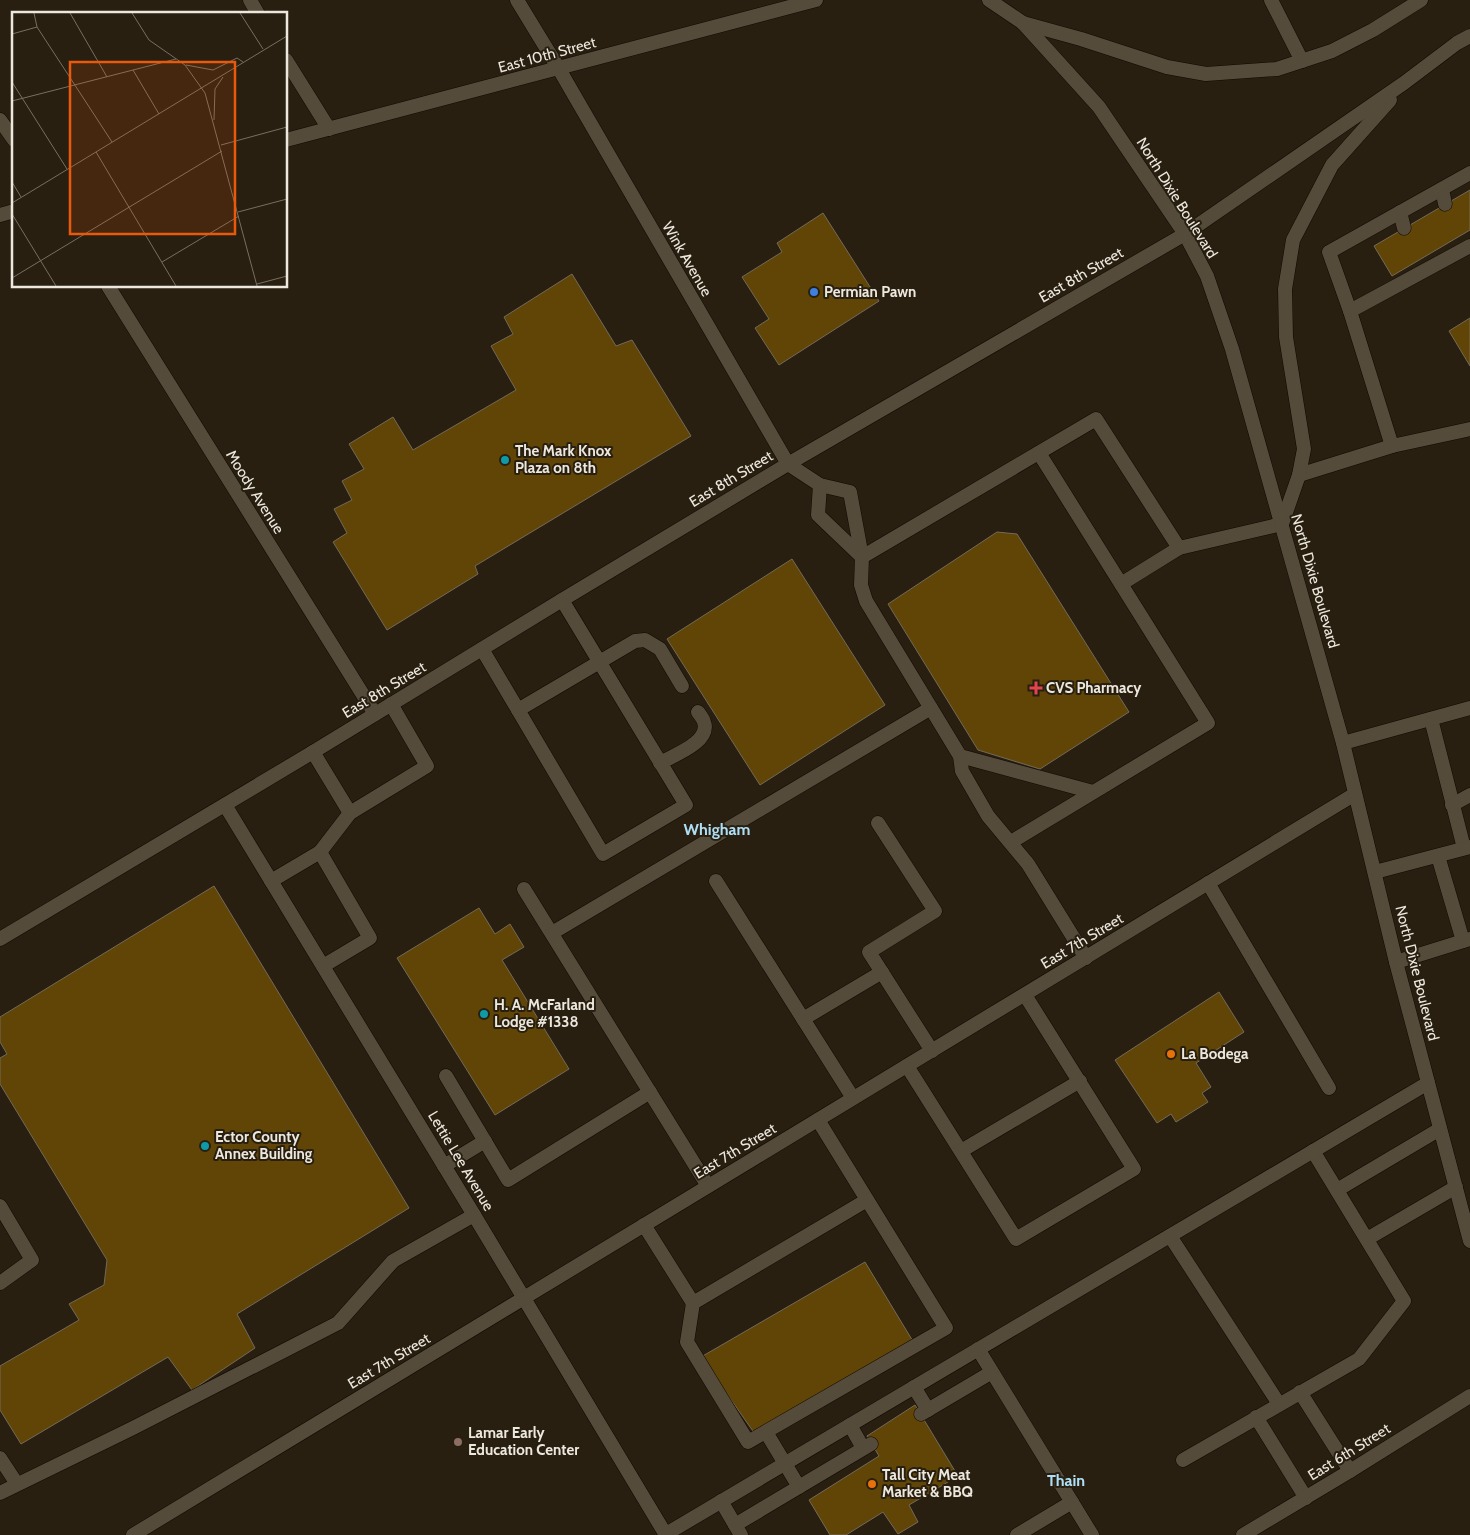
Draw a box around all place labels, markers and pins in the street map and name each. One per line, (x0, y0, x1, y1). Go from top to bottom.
place label: Permian Pawn (824, 283, 916, 301)
marker: Permian Pawn (808, 286, 820, 298)
place label: The Mark Knox Plaza on 8th (515, 442, 612, 477)
marker: The Mark Knox Plaza on 8th (499, 454, 511, 466)
place label: CVS Pharmacy (1046, 679, 1142, 697)
marker: CVS Pharmacy (1030, 682, 1042, 694)
place label: H. A. McFarland Lodge #1338 (494, 996, 595, 1031)
marker: H. A. McFarland Lodge #1338 (478, 1008, 490, 1020)
place label: La Bodega (1181, 1045, 1249, 1063)
marker: La Bodega (1165, 1048, 1177, 1060)
place label: Ector County Annex Building (215, 1128, 313, 1163)
marker: Ector County Annex Building (199, 1140, 211, 1152)
place label: Lamar Early Education Center (468, 1424, 579, 1459)
marker: Lamar Early Education Center (452, 1436, 464, 1448)
place label: Tall City Meat Market & BBQ (882, 1466, 973, 1501)
marker: Tall City Meat Market & BBQ (866, 1478, 878, 1490)

